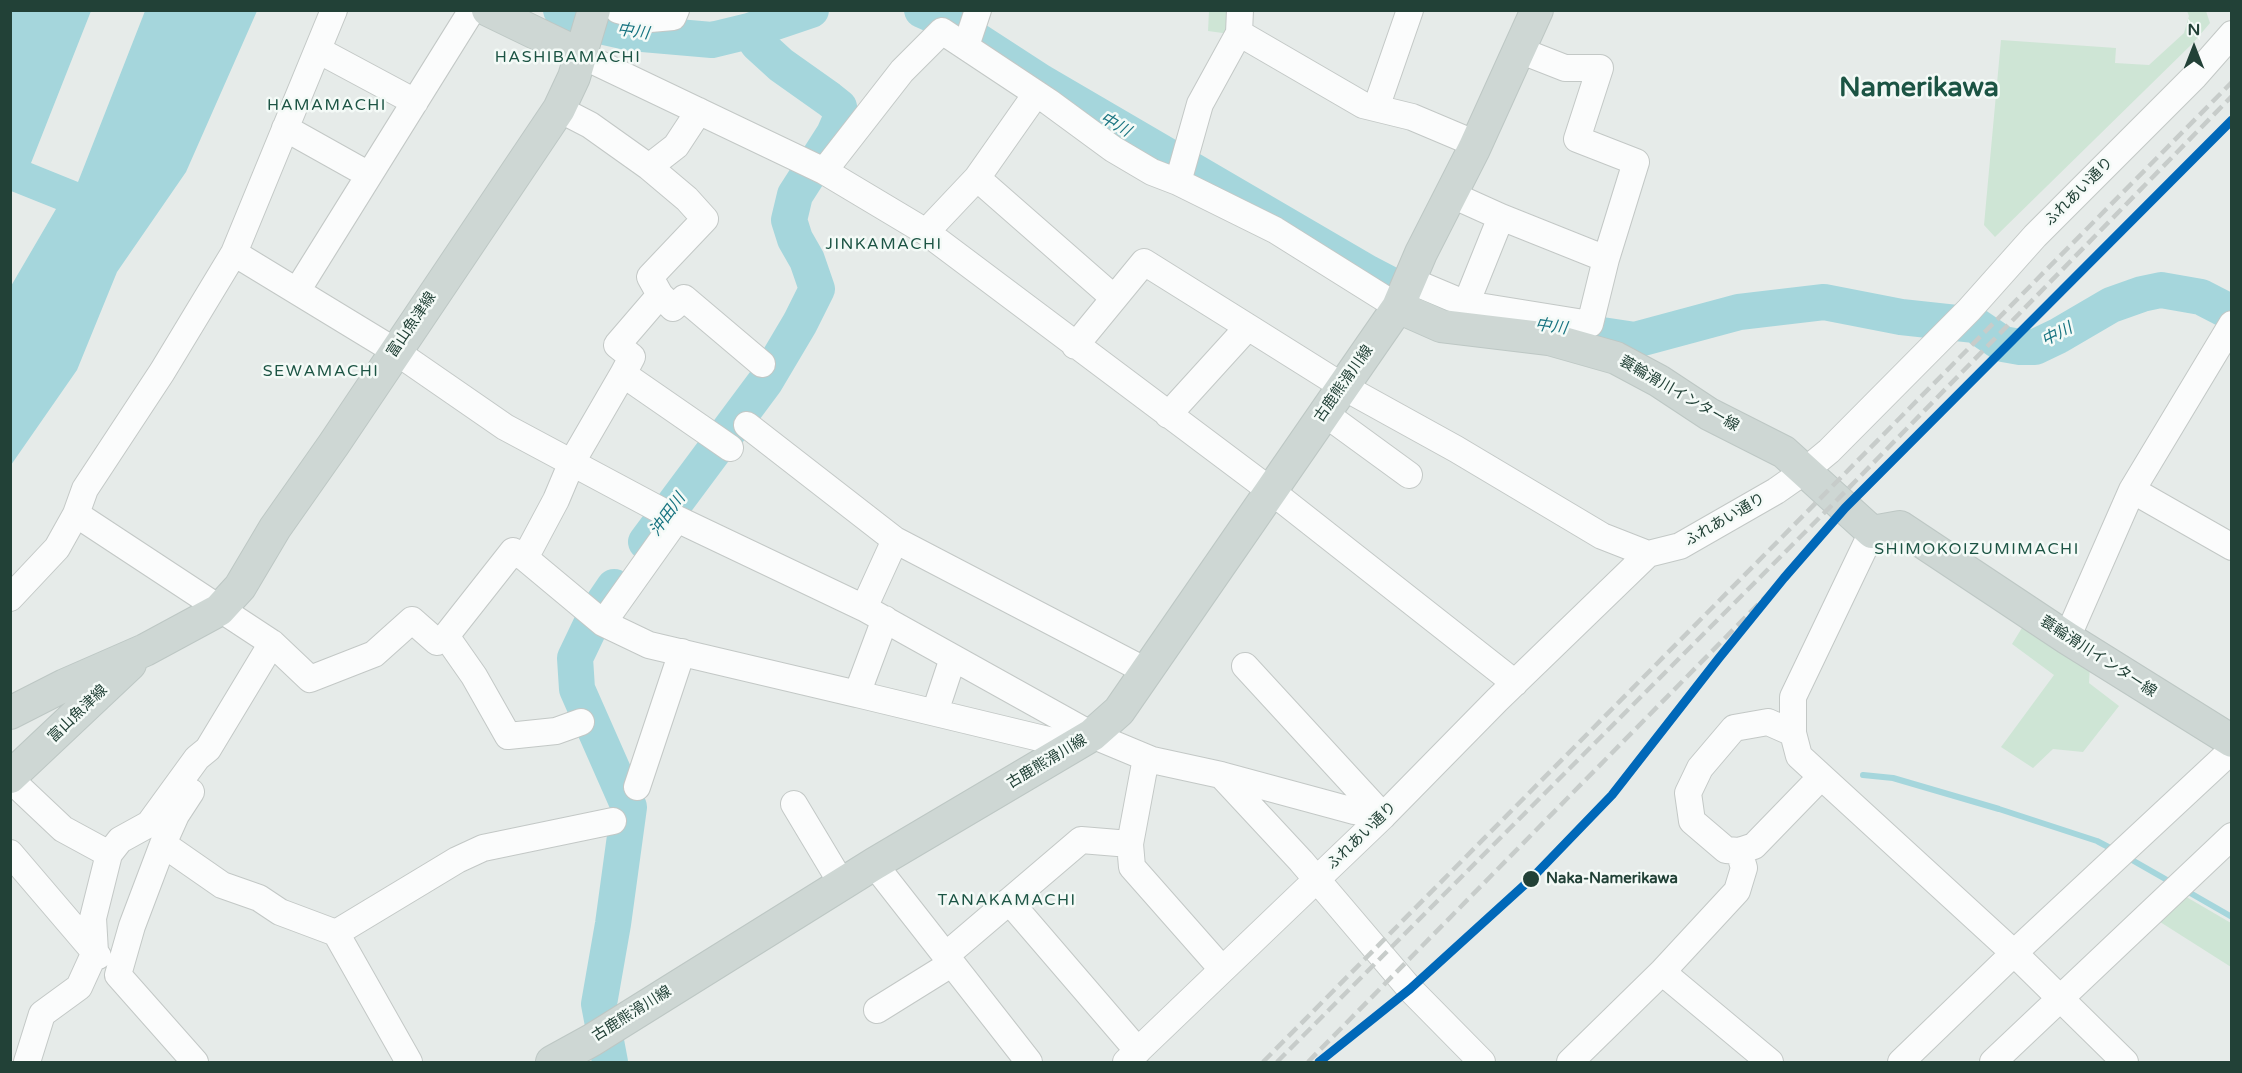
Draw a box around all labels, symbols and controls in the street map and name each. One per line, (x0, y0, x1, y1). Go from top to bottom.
north arrow (2164, 18, 2224, 78)
water label: 中川 (616, 20, 650, 44)
text: N (2188, 20, 2200, 40)
district label: HASHIBAMACHI (495, 48, 641, 68)
district label: Namerikawa (1839, 73, 1999, 105)
district label: HAMAMACHI (267, 96, 387, 116)
water label: 中川 (1096, 109, 1134, 141)
street label: ふれあい通り (2041, 154, 2117, 230)
district label: JINKAMACHI (825, 235, 943, 255)
street label: 富山魚津線 (384, 289, 440, 361)
water label: 中川 (1534, 315, 1568, 339)
water label: 中川 (2038, 319, 2076, 351)
street label: 古鹿熊滑川線 (1311, 342, 1377, 426)
street label: 蓑輪滑川インター線 (1616, 352, 1742, 436)
district label: SEWAMACHI (263, 362, 379, 382)
water label: 沖田川 (646, 490, 690, 540)
street label: ふれあい通り (1682, 490, 1768, 550)
district label: SHIMOKOIZUMIMACHI (1874, 540, 2080, 560)
street label: 蓑輪滑川インター線 (2036, 613, 2160, 701)
street label: 富山魚津線 (45, 681, 111, 747)
street label: 古鹿熊滑川線 (1004, 731, 1090, 793)
street label: ふれあい通り (1323, 798, 1401, 874)
marker: Naka-Namerikawa (1521, 869, 1541, 889)
place label: Naka-Namerikawa (1546, 870, 1678, 888)
district label: TANAKAMACHI (937, 891, 1077, 911)
street label: 古鹿熊滑川線 (589, 983, 675, 1045)

